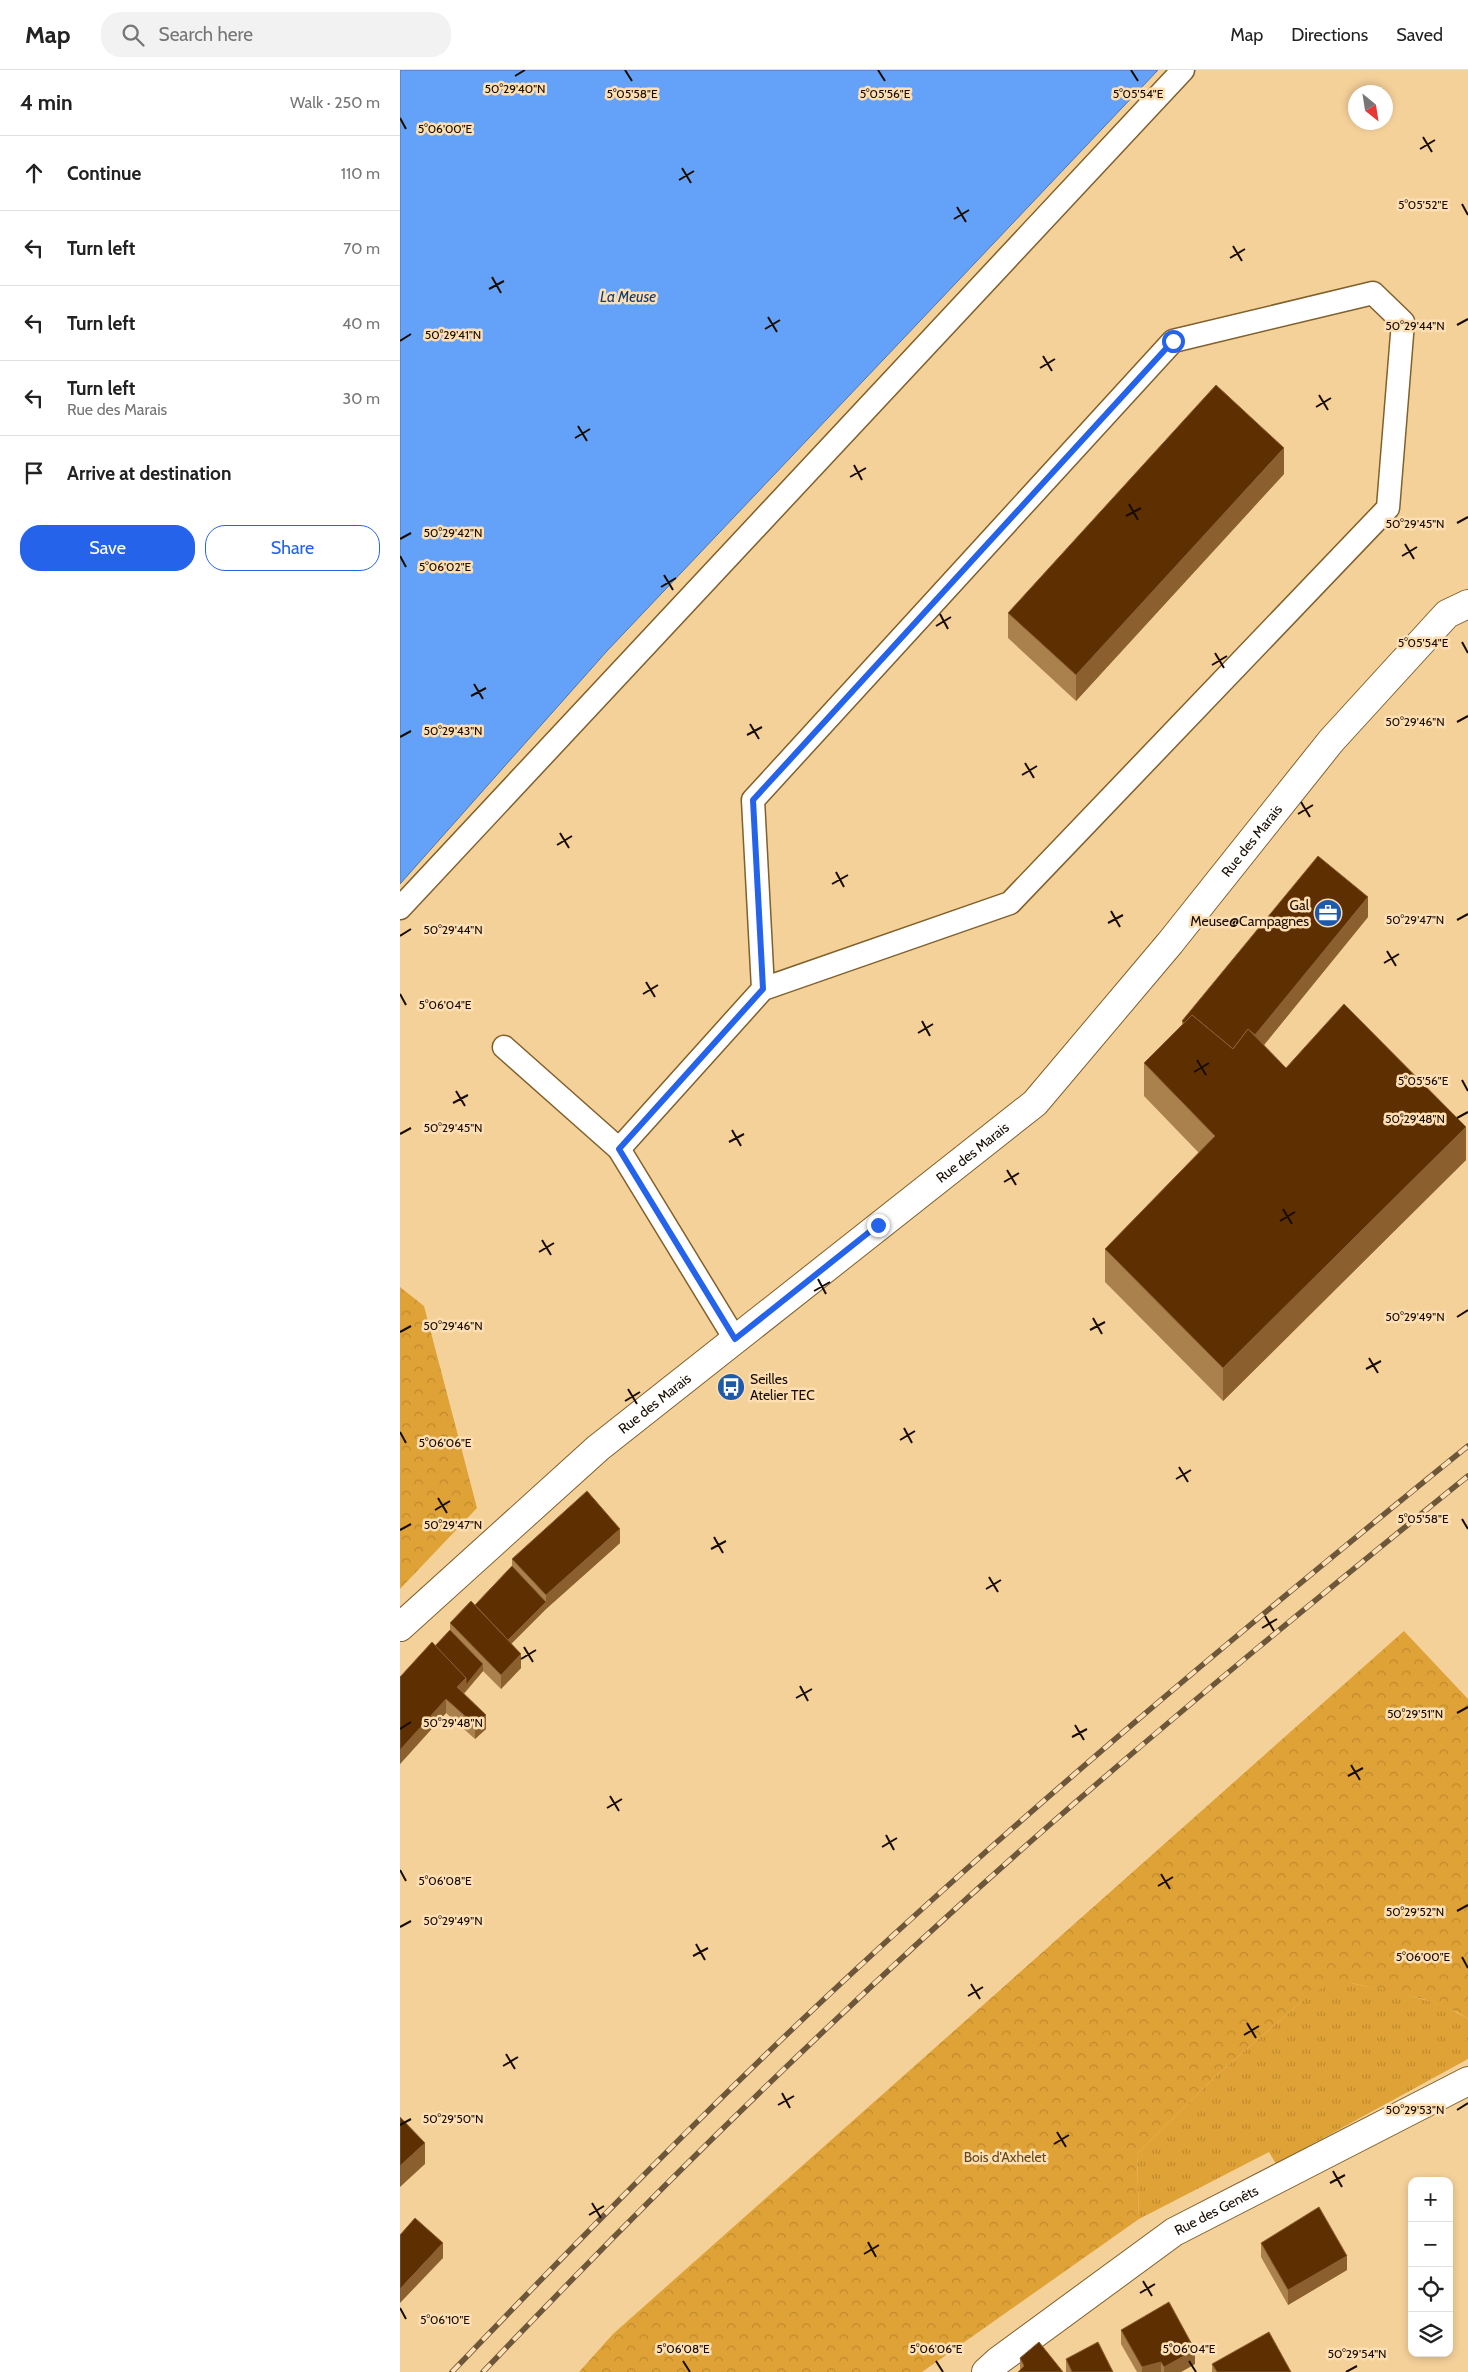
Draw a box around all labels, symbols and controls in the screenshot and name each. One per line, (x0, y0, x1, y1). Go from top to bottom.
search box (101, 12, 451, 57)
text: Map (25, 20, 71, 49)
icon: search (119, 21, 147, 49)
text: Search here (159, 23, 253, 46)
text: Map (1230, 24, 1263, 46)
text: Directions (1291, 24, 1368, 46)
text: Saved (1396, 24, 1443, 46)
text: 50°29'40"N (485, 81, 545, 96)
north arrow (1348, 85, 1393, 130)
text: 5°05'58"E (606, 86, 658, 101)
text: 5°05'56"E (860, 86, 911, 101)
text: 5°05'54"E (1113, 86, 1164, 101)
text: 4 min (20, 90, 73, 115)
text: Walk · 250 m (290, 93, 380, 112)
text: 5°06'00"E (418, 121, 473, 136)
icon: ahead (20, 159, 48, 187)
text: Continue (67, 162, 141, 185)
text: 110 m (341, 164, 380, 183)
text: 5°05'52"E (1398, 197, 1448, 212)
icon: left (20, 234, 48, 262)
text: Turn left (67, 237, 135, 260)
text: 70 m (343, 239, 380, 258)
water label: La Meuse (600, 288, 656, 306)
icon: left (20, 309, 48, 337)
text: Turn left (67, 312, 135, 335)
text: 40 m (342, 314, 380, 333)
text: 50°29'44"N (1385, 318, 1445, 333)
text: 50°29'41"N (425, 327, 481, 342)
route start (1162, 330, 1185, 353)
text: Turn left (67, 377, 135, 400)
icon: left (20, 384, 48, 412)
text: 30 m (343, 389, 380, 408)
text: Rue des Marais (67, 400, 167, 419)
icon: arrive (20, 459, 48, 487)
text: Arrive at destination (67, 462, 231, 485)
text: 50°29'45"N (1385, 516, 1445, 531)
button: Save (20, 525, 195, 571)
button: Share (205, 525, 380, 571)
text: 50°29'42"N (424, 525, 482, 540)
text: 5°06'02"E (419, 559, 472, 574)
text: 5°05'54"E (1398, 635, 1449, 650)
text: 50°29'46"N (1385, 714, 1445, 729)
text: 50°29'43"N (423, 723, 483, 738)
street label: Rue des Marais (1217, 801, 1286, 880)
place label: Gal Meuse@Campagnes (1190, 896, 1310, 930)
office icon: Gal Meuse@Campagnes (1313, 898, 1343, 928)
text: 50°29'47"N (1386, 912, 1444, 927)
text: 50°29'44"N (423, 922, 483, 937)
text: 5°06'04"E (419, 997, 472, 1012)
text: 5°05'56"E (1398, 1073, 1449, 1088)
text: 50°29'48"N (1385, 1111, 1445, 1126)
street label: Rue des Marais (932, 1118, 1013, 1187)
text: 50°29'45"N (423, 1120, 483, 1135)
route end (867, 1214, 890, 1237)
text: 50°29'49"N (1385, 1309, 1445, 1324)
text: 50°29'46"N (423, 1318, 483, 1333)
street label: Rue des Marais (615, 1369, 695, 1438)
place label: Seilles Atelier TEC (750, 1370, 815, 1404)
bus stop icon: Seilles Atelier TEC (716, 1372, 746, 1402)
text: 5°06'06"E (419, 1435, 472, 1450)
text: 5°05'58"E (1397, 1511, 1449, 1526)
text: 50°29'47"N (424, 1517, 482, 1532)
text: 50°29'51"N (1387, 1706, 1443, 1721)
text: 50°29'48"N (423, 1715, 483, 1730)
text: 5°06'08"E (418, 1873, 472, 1888)
text: 50°29'52"N (1386, 1904, 1444, 1919)
text: 50°29'49"N (423, 1913, 483, 1928)
text: 5°06'00"E (1396, 1949, 1451, 1964)
text: 50°29'53"N (1386, 2102, 1444, 2117)
text: 50°29'50"N (423, 2111, 483, 2126)
park label: Bois d'Axhelet (964, 2148, 1047, 2166)
map controls (1408, 2177, 1453, 2357)
button: + (1408, 2177, 1453, 2222)
street label: Rue des Genêts (1171, 2181, 1261, 2239)
button: − (1408, 2222, 1453, 2267)
button: locate (1408, 2267, 1453, 2312)
text: 5°06'10"E (420, 2312, 470, 2327)
button: layers (1408, 2312, 1453, 2357)
text: 5°06'08"E (656, 2341, 710, 2356)
text: 5°06'06"E (910, 2341, 963, 2356)
text: 5°06'04"E (1163, 2341, 1216, 2356)
text: 50°29'54"N (1327, 2346, 1387, 2361)

